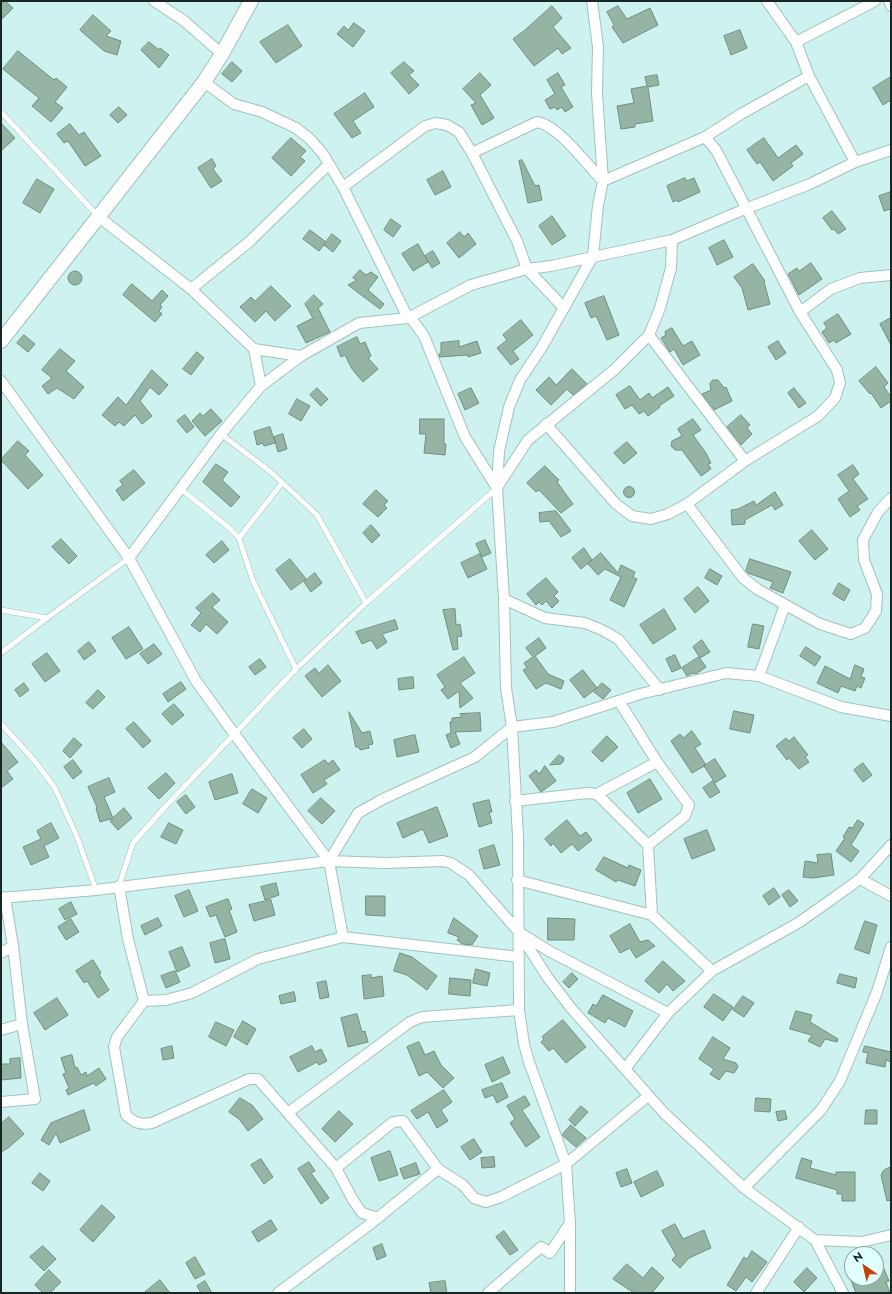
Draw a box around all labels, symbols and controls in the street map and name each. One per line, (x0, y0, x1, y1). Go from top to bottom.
north arrow (844, 1246, 884, 1286)
text: N (850, 1248, 866, 1266)

